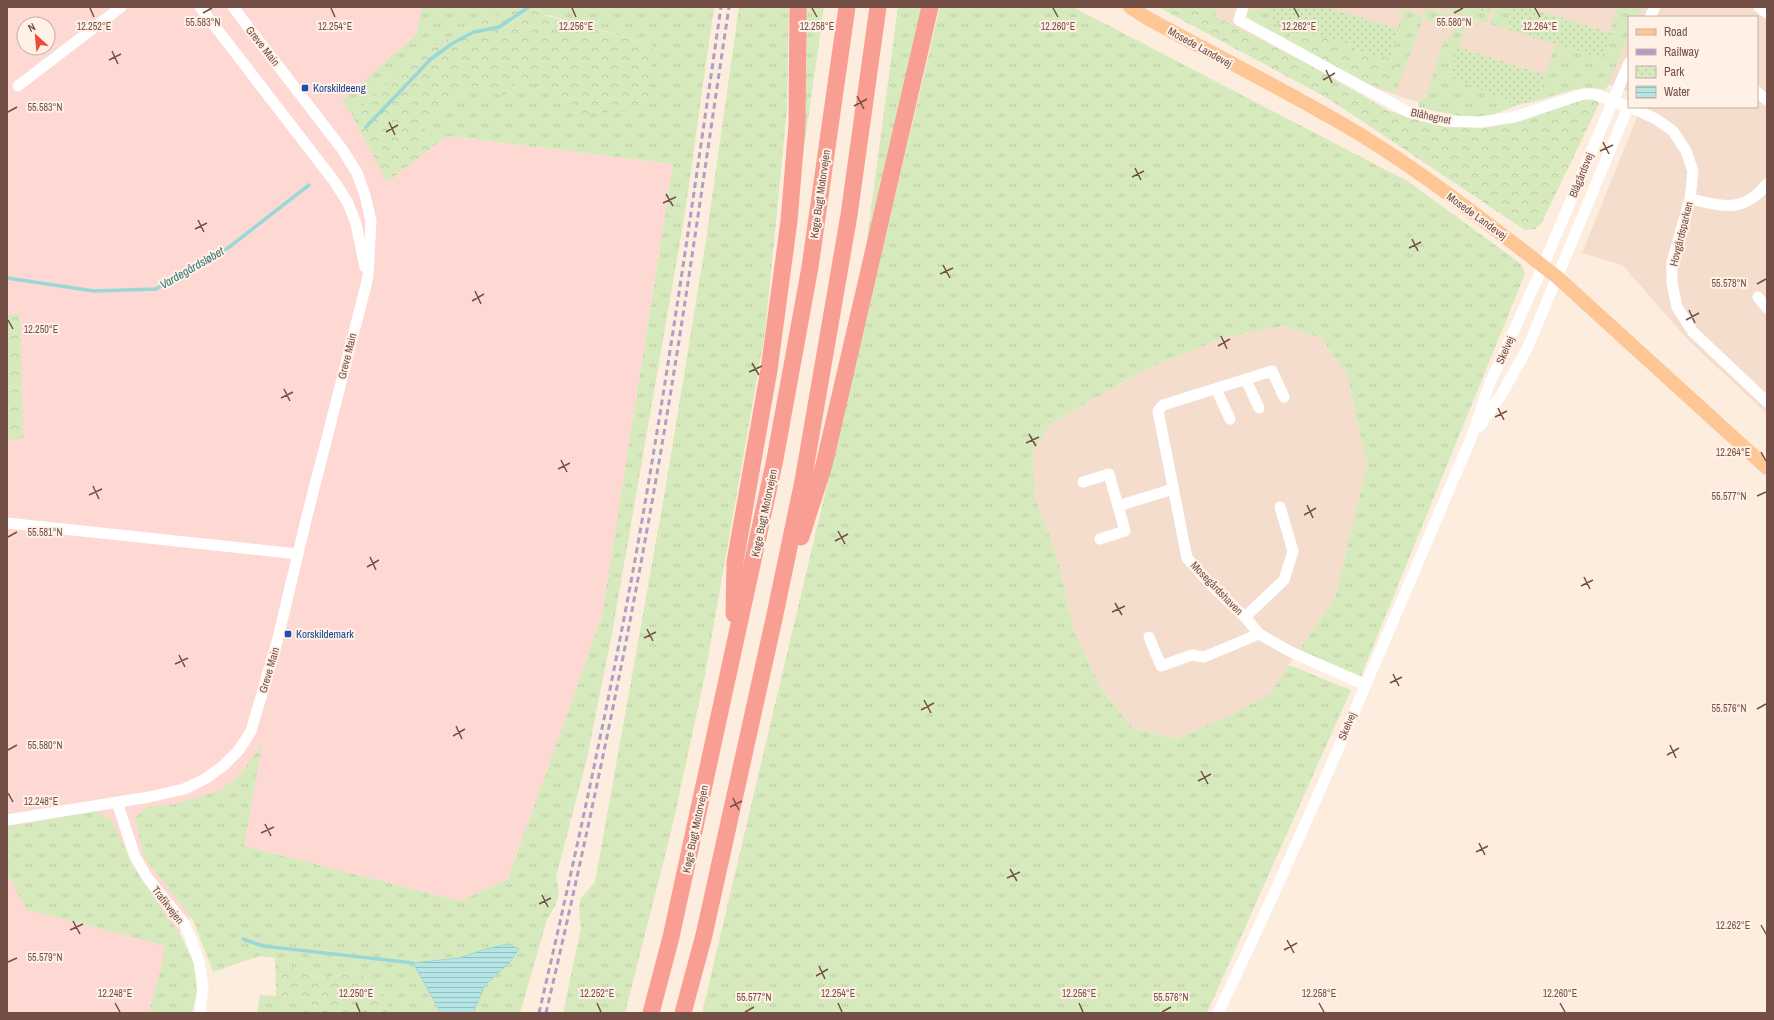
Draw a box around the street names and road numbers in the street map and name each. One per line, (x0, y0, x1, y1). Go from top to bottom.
street label: Greve Main (243, 23, 283, 69)
street label: Mosede Landevej (1165, 24, 1235, 70)
street label: Blåhegnet (1410, 105, 1453, 127)
street label: Køge Bugt Motorvejen (807, 149, 833, 239)
street label: Blågårdsvej (1566, 151, 1596, 199)
street label: Mosede Landevej (1444, 189, 1510, 243)
street label: Hovgårdsparken (1666, 200, 1696, 268)
street label: Greve Main (335, 331, 359, 381)
street label: Skelvej (1493, 334, 1517, 366)
street label: Køge Bugt Motorvejen (748, 468, 780, 558)
street label: Mosegårdshaven (1188, 558, 1246, 618)
street label: Greve Main (256, 645, 282, 695)
street label: Skelvej (1335, 710, 1359, 742)
street label: Køge Bugt Motorvejen (679, 784, 711, 874)
street label: Trafikvejen (149, 883, 187, 927)

